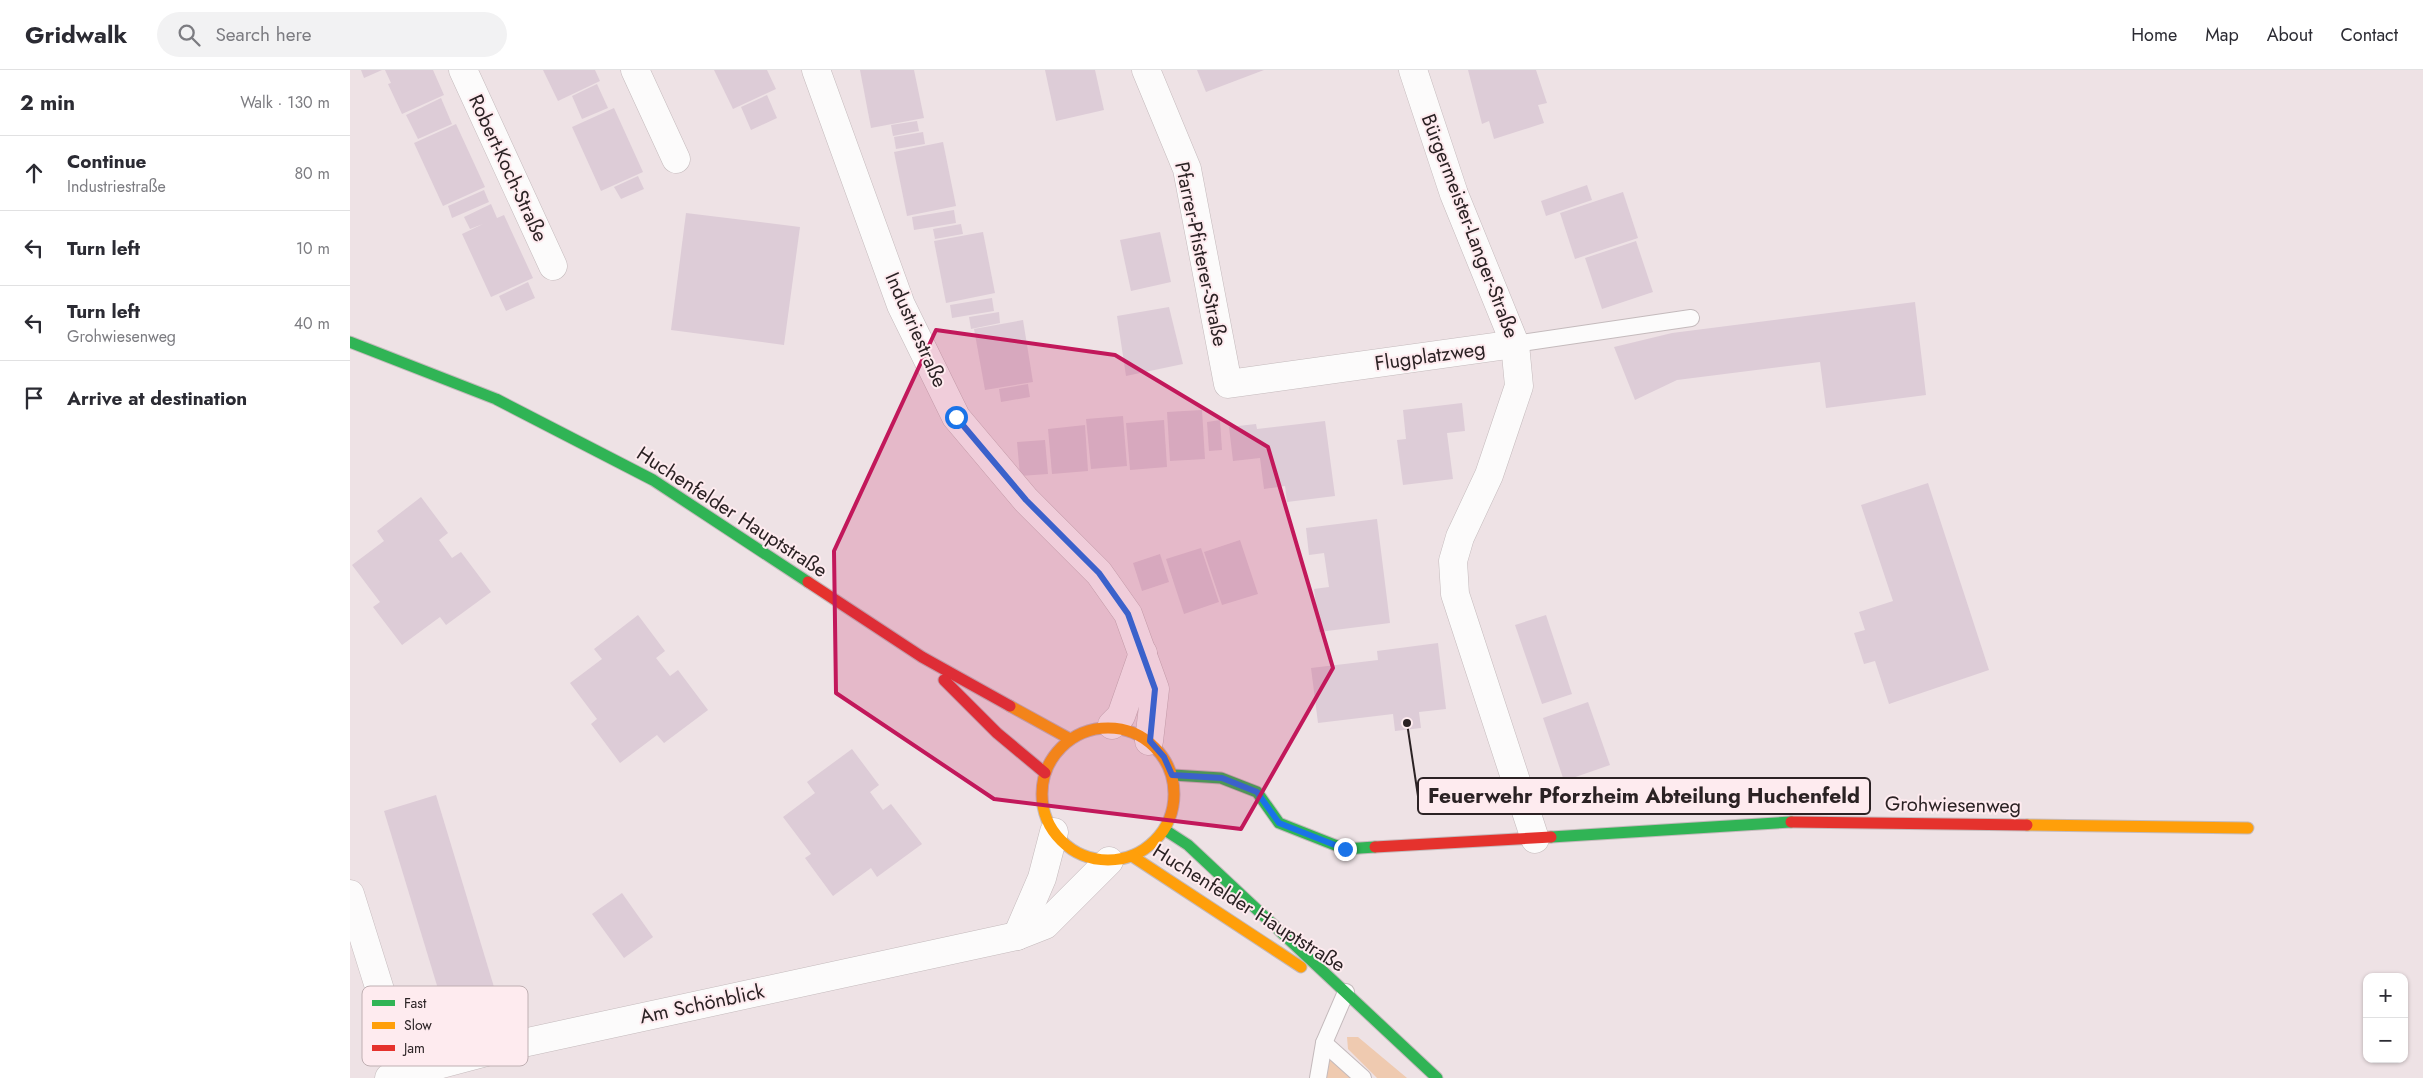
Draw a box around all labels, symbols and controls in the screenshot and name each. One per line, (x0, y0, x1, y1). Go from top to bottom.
search box (157, 12, 507, 57)
text: Gridwalk (25, 17, 127, 52)
icon: search (175, 21, 203, 49)
text: Search here (215, 21, 311, 48)
text: Home (2131, 22, 2177, 48)
text: Map (2205, 22, 2239, 48)
text: About (2267, 22, 2312, 48)
text: Contact (2340, 22, 2398, 48)
text: 2 min (20, 88, 75, 118)
street label: Robert-Koch-Straße (461, 90, 555, 246)
text: Walk · 130 m (240, 91, 330, 114)
street label: Bürgermeister-Langer-Straße (1414, 110, 1526, 342)
text: Continue (67, 148, 146, 175)
icon: ahead (20, 159, 48, 187)
street label: Pfarrer-Pfisterer-Straße (1167, 159, 1235, 349)
text: 80 m (294, 162, 330, 185)
text: Industriestraße (67, 175, 166, 198)
icon: left (20, 234, 48, 262)
text: Turn left (67, 235, 140, 262)
text: 10 m (296, 237, 330, 260)
street label: Industriestraße (878, 268, 954, 392)
text: Turn left (67, 298, 140, 325)
icon: left (20, 309, 48, 337)
text: 40 m (294, 312, 330, 335)
text: Grohwiesenweg (67, 325, 176, 348)
street label: Flugplatzweg (1373, 334, 1487, 378)
icon: arrive (20, 384, 48, 412)
text: Arrive at destination (67, 385, 247, 412)
route start (945, 406, 968, 429)
street label: Huchenfelder Hauptstraße (631, 439, 833, 585)
callout: Feuerwehr Pforzheim Abteilung Huchenfeld (1418, 778, 1870, 814)
text: Feuerwehr Pforzheim Abteilung Huchenfeld (1428, 781, 1860, 811)
street label: Grohwiesenweg (1885, 789, 2021, 821)
street label: Huchenfelder Hauptstraße (1147, 837, 1351, 979)
route end (1334, 838, 1357, 861)
map controls (2363, 973, 2408, 1063)
button: + (2363, 973, 2408, 1018)
street label: Am Schönblick (637, 977, 767, 1031)
legend (362, 986, 528, 1066)
text: Fast (404, 993, 427, 1013)
text: Slow (404, 1015, 432, 1035)
button: − (2363, 1018, 2408, 1063)
text: Jam (402, 1038, 425, 1058)

